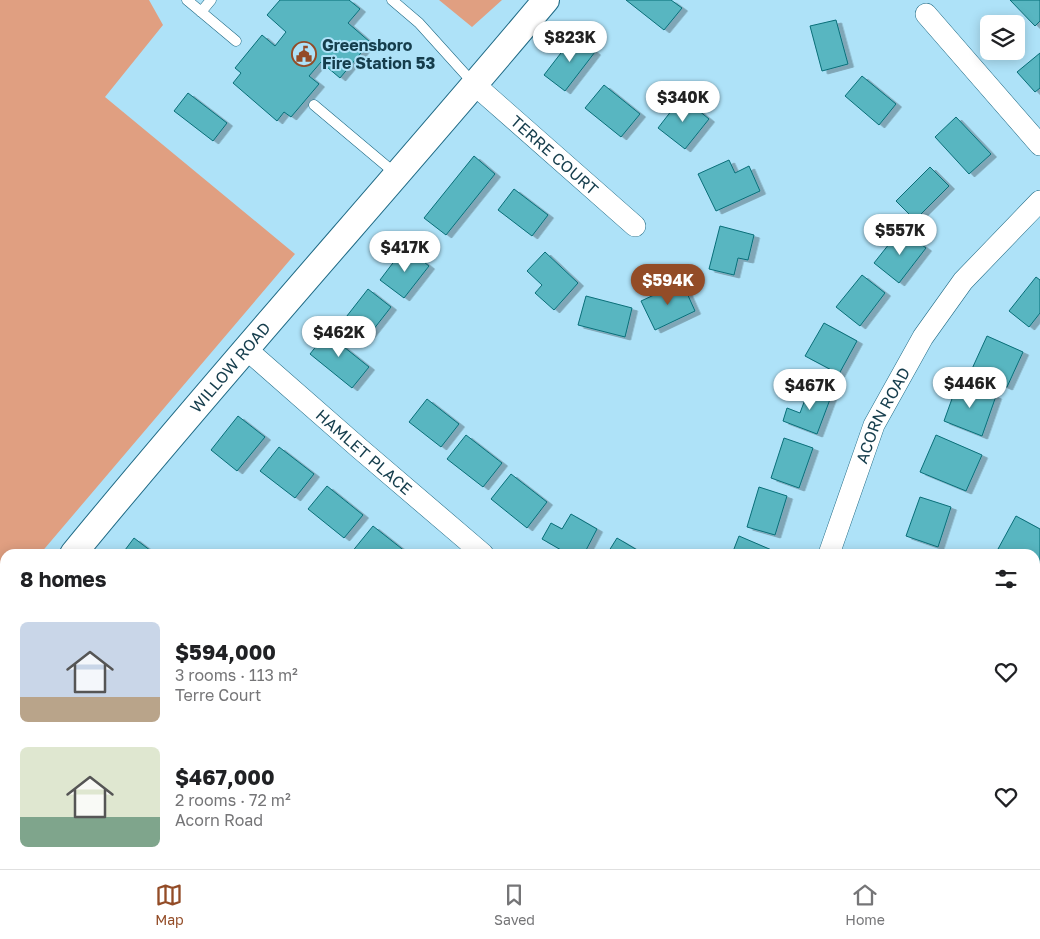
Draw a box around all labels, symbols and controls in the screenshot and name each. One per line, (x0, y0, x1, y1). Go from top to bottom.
map controls (980, 15, 1025, 60)
button: layers (980, 15, 1025, 60)
pin: $823K (535, 20, 605, 63)
text: $823K (544, 27, 596, 47)
place label: Greensboro Fire Station 53 (322, 35, 435, 73)
public building icon: Greensboro Fire Station 53 (291, 41, 317, 67)
pin: $340K (648, 80, 718, 123)
text: $340K (657, 87, 709, 107)
street label: TERRE COURT (507, 111, 603, 199)
pin: $557K (865, 214, 935, 256)
text: $557K (875, 220, 925, 240)
pin: $417K (370, 230, 440, 273)
text: $417K (380, 237, 430, 257)
pin: $594K (633, 264, 703, 306)
text: $594K (642, 270, 694, 290)
pin: $462K (304, 316, 374, 358)
street label: WILLOW ROAD (186, 318, 275, 417)
text: $462K (313, 322, 365, 342)
street label: ACORN ROAD (851, 364, 914, 466)
pin: $446K (935, 366, 1005, 409)
pin: $467K (775, 368, 845, 411)
text: $446K (944, 373, 996, 393)
text: $467K (784, 375, 836, 395)
street label: HAMLET PLACE (312, 405, 416, 499)
icon: filters (992, 565, 1020, 593)
text: 8 homes (20, 566, 107, 592)
text: $594,000 (175, 639, 276, 665)
icon: home (60, 642, 120, 702)
icon: heart (992, 658, 1020, 686)
text: 3 rooms · 113 m² (175, 665, 298, 685)
text: Terre Court (175, 685, 261, 705)
text: $467,000 (175, 764, 275, 790)
icon: home (60, 767, 120, 827)
icon: heart (992, 783, 1020, 811)
text: 2 rooms · 72 m² (175, 790, 291, 810)
text: Acorn Road (175, 810, 263, 830)
tab: Map (155, 881, 184, 928)
tab: Saved (494, 881, 535, 928)
tab: Home (845, 881, 885, 928)

